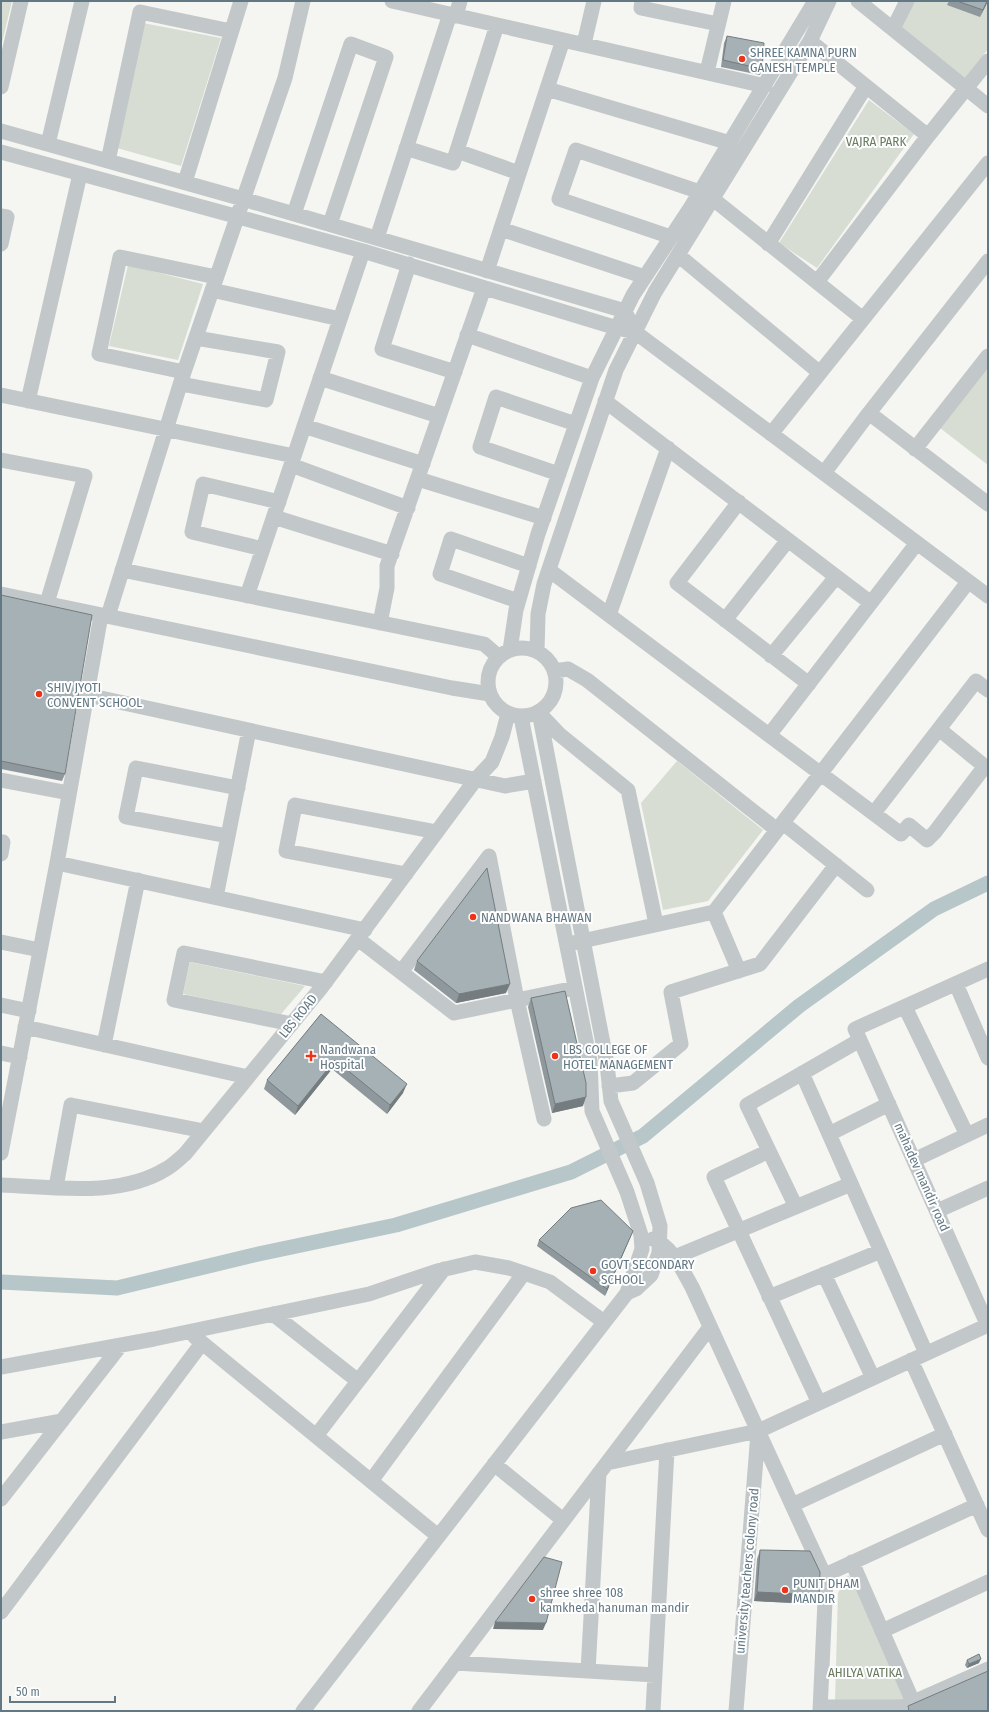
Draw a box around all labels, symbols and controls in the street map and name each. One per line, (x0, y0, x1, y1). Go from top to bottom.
place label: SHREE KAMNA PURN GANESH TEMPLE (750, 45, 857, 75)
marker: SHREE KAMNA PURN GANESH TEMPLE (737, 54, 747, 64)
park label: VAJRA PARK (846, 134, 906, 149)
place label: SHIV JYOTI CONVENT SCHOOL (47, 680, 142, 710)
marker: SHIV JYOTI CONVENT SCHOOL (34, 689, 44, 699)
place label: NANDWANA BHAWAN (481, 910, 592, 925)
marker: NANDWANA BHAWAN (468, 912, 478, 922)
street label: LBS ROAD (276, 991, 320, 1041)
place label: Nandwana Hospital (320, 1042, 376, 1072)
place label: LBS COLLEGE OF HOTEL MANAGEMENT (563, 1042, 673, 1072)
marker: Nandwana Hospital (305, 1050, 317, 1062)
marker: LBS COLLEGE OF HOTEL MANAGEMENT (550, 1051, 560, 1061)
street label: mahadev mandir road (891, 1120, 953, 1234)
place label: GOVT SECONDARY SCHOOL (601, 1257, 695, 1287)
marker: GOVT SECONDARY SCHOOL (588, 1266, 598, 1276)
street label: university teachers colony road (732, 1488, 762, 1654)
place label: PUNIT DHAM MANDIR (793, 1576, 859, 1606)
place label: shree shree 108 kamkheda hanuman mandir (540, 1585, 690, 1615)
marker: PUNIT DHAM MANDIR (780, 1585, 790, 1595)
marker: shree shree 108 kamkheda hanuman mandir (527, 1594, 537, 1604)
park label: AHILYA VATIKA (828, 1665, 902, 1680)
scale bar (10, 1678, 115, 1704)
text: 50 m (16, 1685, 40, 1699)

